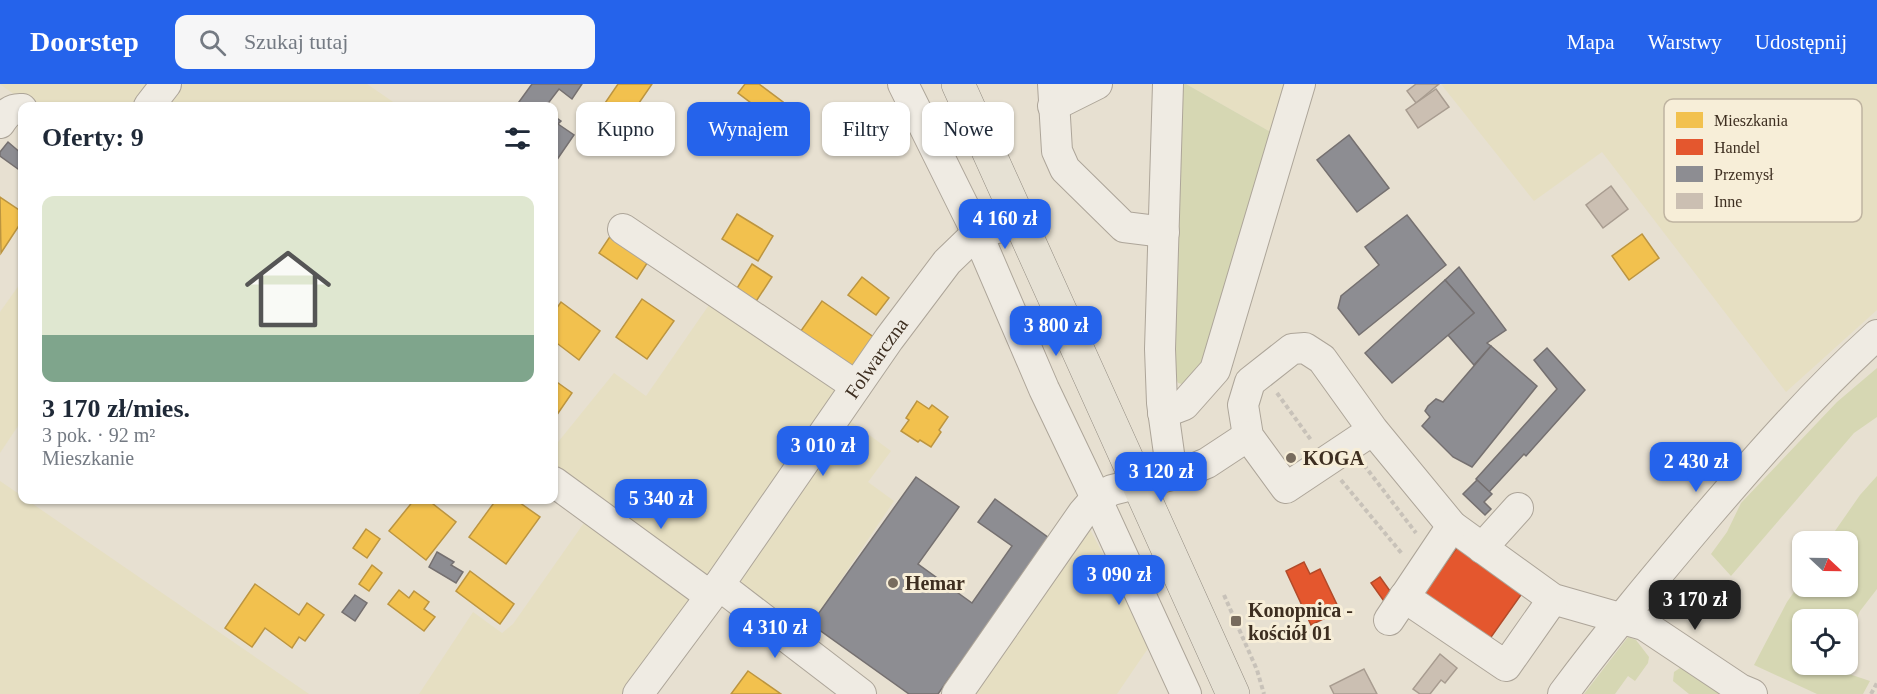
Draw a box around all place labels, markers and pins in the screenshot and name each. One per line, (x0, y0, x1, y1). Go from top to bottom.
pin: 4 160 zł (943, 199, 1067, 250)
pin: 3 800 zł (994, 306, 1118, 357)
pin: 3 010 zł (761, 426, 885, 477)
pin: 2 430 zł (1634, 442, 1758, 493)
place label: KOGA (1303, 447, 1365, 469)
marker: KOGA (1284, 451, 1298, 465)
pin: 3 120 zł (1099, 452, 1223, 503)
pin: 5 340 zł (599, 479, 723, 530)
pin: 3 090 zł (1057, 555, 1181, 606)
place label: Hemar (905, 572, 965, 594)
marker: Hemar (886, 576, 900, 590)
pin: 3 170 zł (1633, 580, 1757, 631)
place label: Konopnica - kościół 01 (1248, 599, 1353, 644)
pin: 4 310 zł (713, 608, 837, 659)
marker: Konopnica - kościół 01 (1229, 614, 1243, 628)

